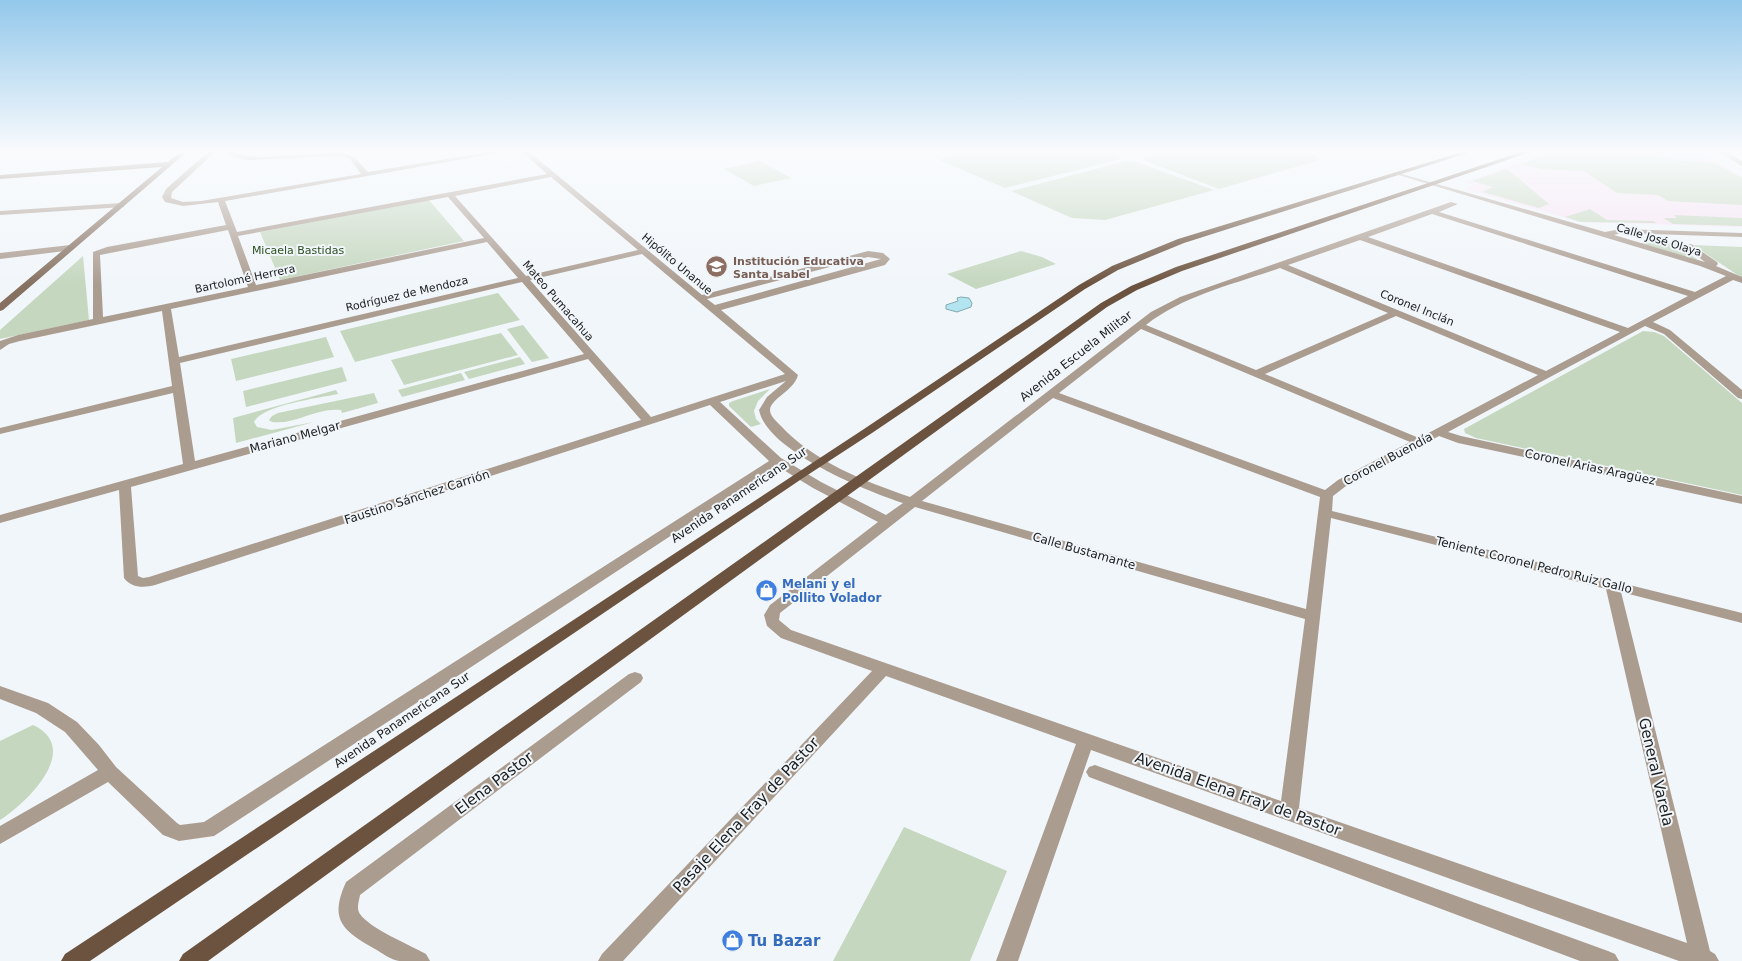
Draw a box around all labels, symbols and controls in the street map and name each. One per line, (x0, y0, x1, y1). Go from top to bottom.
street label: Calle José Olaya (1615, 221, 1703, 259)
street label: Hipólito Unanue (639, 231, 715, 297)
park label: Micaela Bastidas (252, 244, 344, 257)
school or university icon: Institución Educativa Santa Isabel (705, 255, 729, 279)
place label: Institución Educativa Santa Isabel (733, 255, 864, 281)
street label: Mateo Pumacahua (520, 258, 596, 344)
street label: Bartolomé Herrera (194, 262, 296, 296)
street label: Rodríguez de Mendoza (345, 274, 469, 314)
street label: Coronel Inclán (1378, 287, 1456, 329)
street label: Avenida Escuela Militar (1017, 308, 1135, 404)
street label: Mariano Melgar (248, 418, 342, 456)
street label: Coronel Buendía (1341, 430, 1435, 488)
street label: Avenida Panamericana Sur (668, 444, 810, 546)
street label: Coronel Arias Aragüez (1523, 446, 1657, 488)
street label: Faustino Sánchez Carrión (343, 467, 491, 527)
street label: Calle Bustamante (1031, 530, 1137, 572)
street label: Teniente Coronel Pedro Ruiz Gallo (1434, 534, 1633, 596)
place label: Melani y el Pollito Volador (782, 577, 881, 605)
shop icon: Melani y el Pollito Volador (754, 579, 778, 603)
street label: Avenida Panamericana Sur (331, 669, 473, 771)
street label: General Varela (1635, 716, 1677, 828)
street label: Pasaje Elena Fray de Pastor (669, 733, 823, 896)
street label: Elena Pastor (451, 747, 537, 818)
street label: Avenida Elena Fray de Pastor (1133, 748, 1344, 840)
shop icon: Tu Bazar (720, 929, 744, 953)
place label: Tu Bazar (748, 932, 821, 950)

